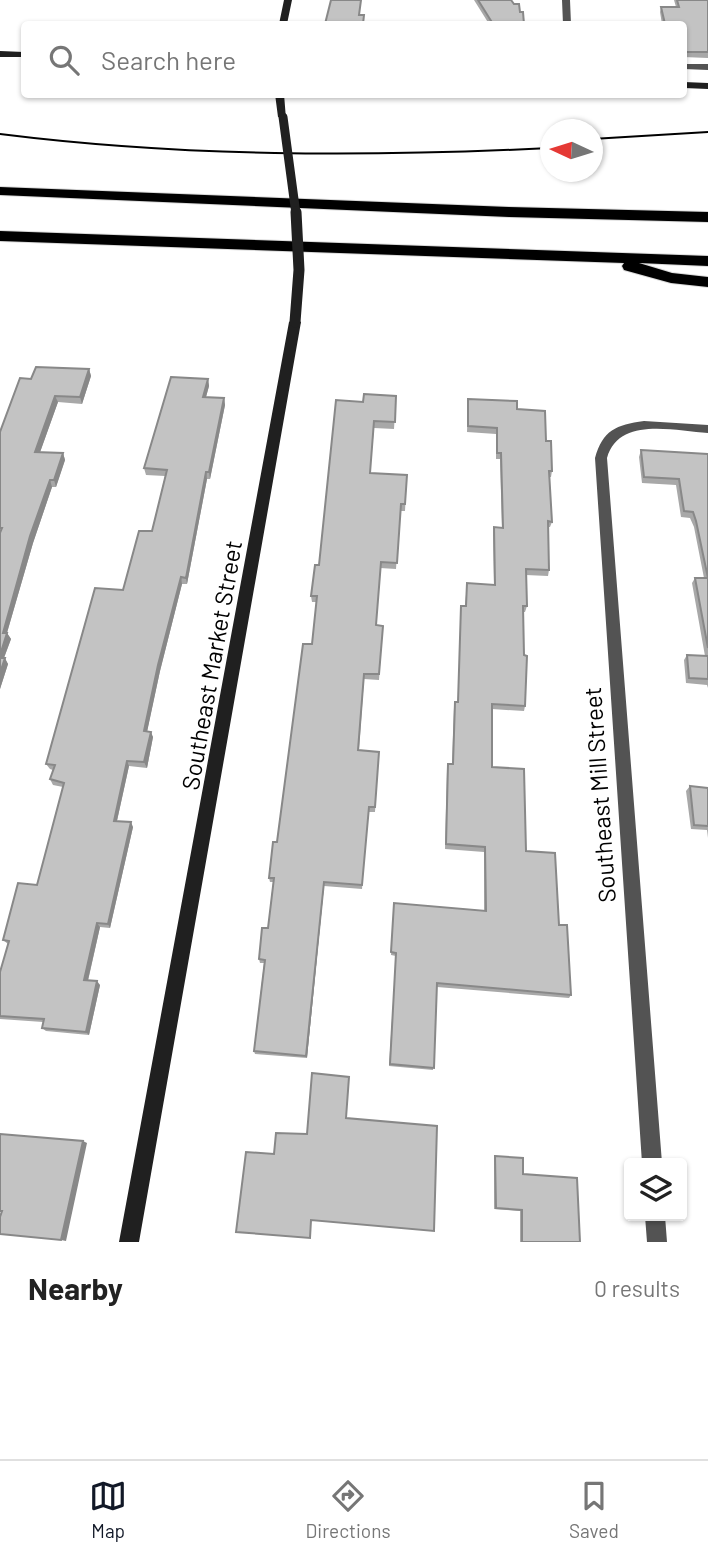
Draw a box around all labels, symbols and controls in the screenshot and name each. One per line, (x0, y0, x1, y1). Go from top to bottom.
search box (21, 21, 687, 98)
icon: search (45, 41, 83, 79)
text: Search here (101, 44, 236, 75)
north arrow (540, 119, 603, 182)
street label: Southeast Market Street (175, 538, 247, 792)
street label: Southeast Mill Street (577, 686, 621, 904)
map controls (624, 1158, 687, 1221)
button: layers (624, 1158, 687, 1221)
text: Nearby (28, 1270, 123, 1306)
text: 0 results (594, 1274, 680, 1302)
tab: Map (89, 1477, 127, 1542)
tab: Directions (306, 1477, 391, 1542)
tab: Saved (569, 1477, 619, 1542)

